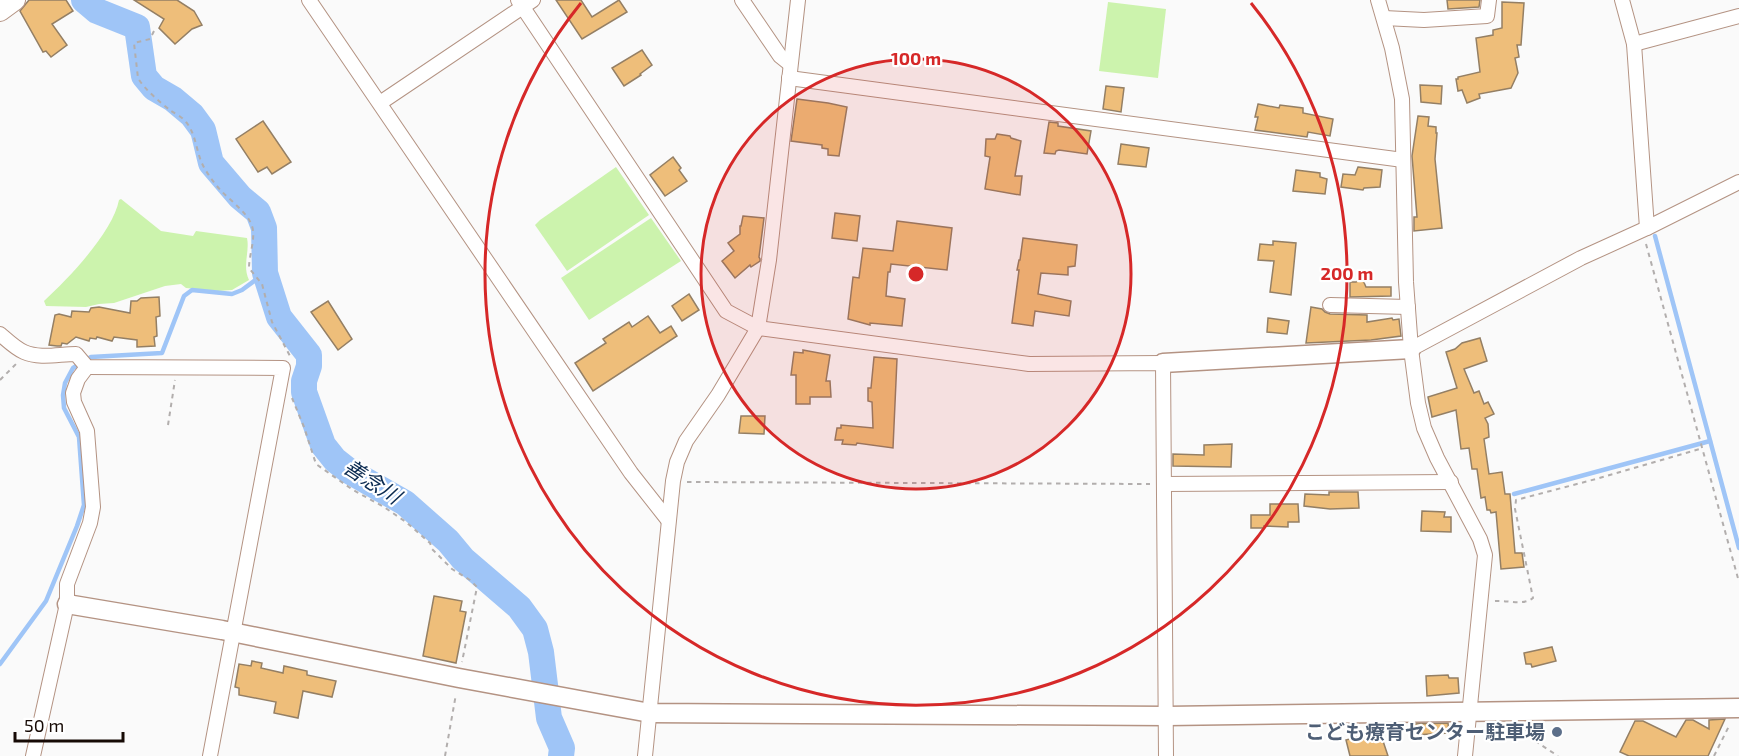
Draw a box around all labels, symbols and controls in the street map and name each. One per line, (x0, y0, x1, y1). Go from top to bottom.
text: 100 m (891, 47, 941, 69)
text: 200 m (1321, 262, 1373, 284)
centre of rings (906, 264, 926, 284)
water label: 善念川 (340, 453, 408, 509)
scale bar (15, 705, 123, 743)
text: 50 m (24, 714, 64, 736)
place label: こども療育センター駐車場 (1305, 719, 1545, 743)
marker: こども療育センター駐車場 (1550, 725, 1564, 739)

